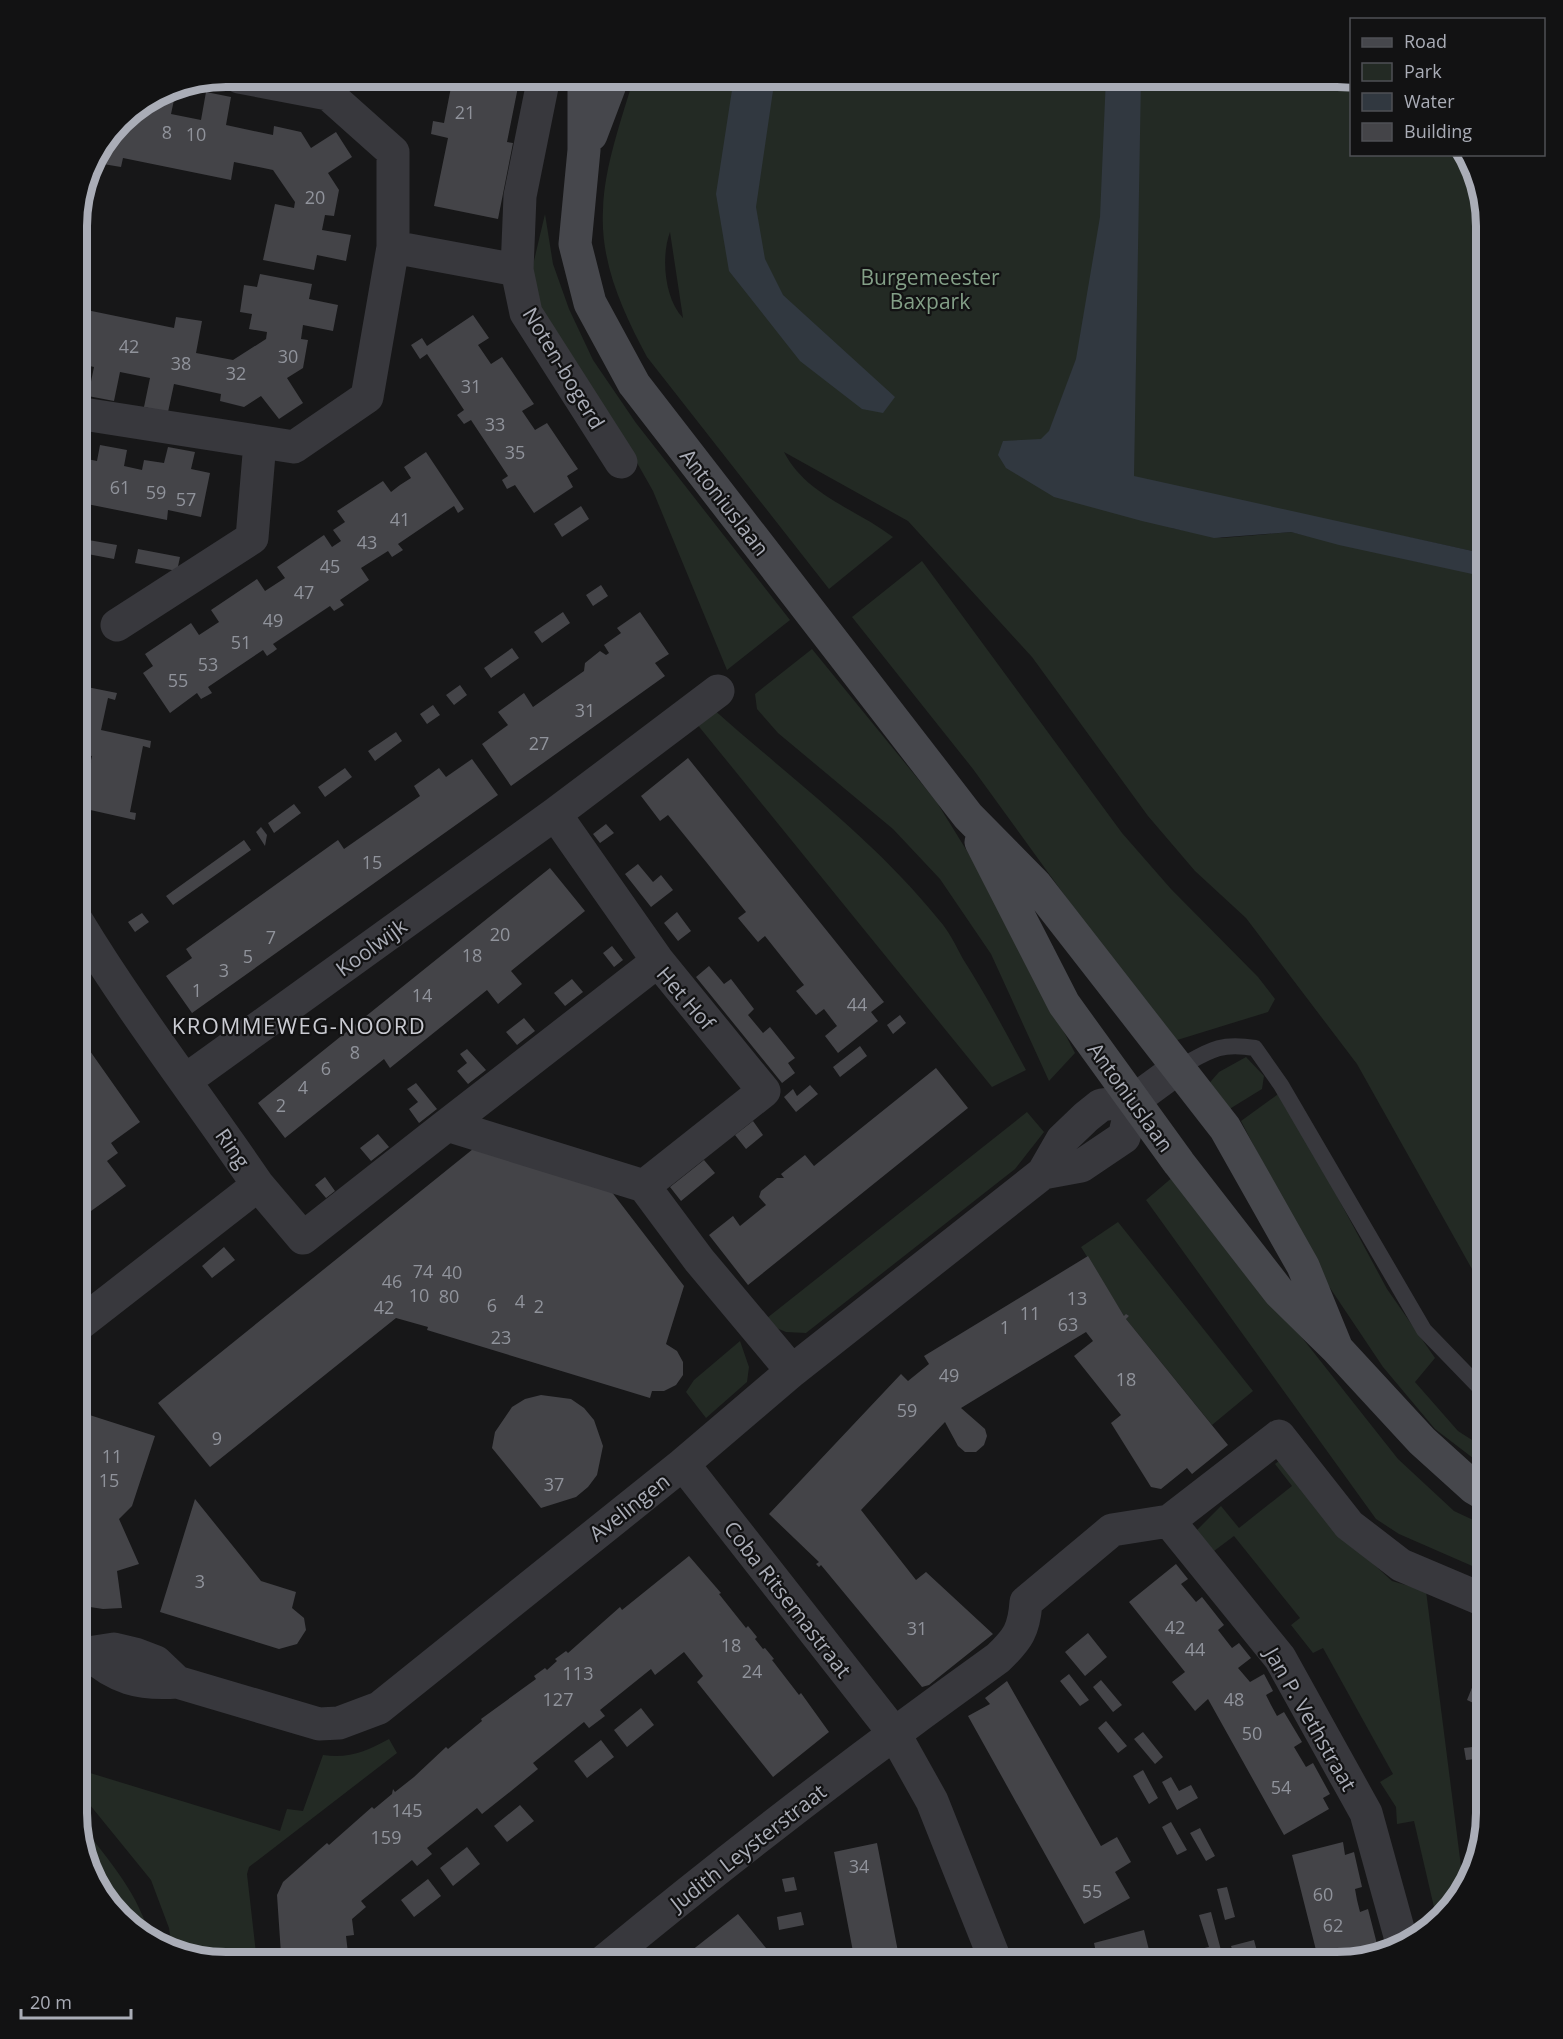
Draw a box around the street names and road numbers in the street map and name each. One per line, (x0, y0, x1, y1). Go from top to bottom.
street label: Noten-bogerd (517, 302, 611, 434)
street label: Antoniuslaan (674, 443, 776, 561)
street label: Koolwijk (330, 912, 412, 982)
street label: Het Hof (651, 960, 723, 1037)
street label: Antoniuslaan (1082, 1037, 1180, 1157)
street label: Ring (209, 1123, 257, 1173)
street label: Avelingen (583, 1467, 675, 1547)
street label: Coba Ritsemastraat (718, 1515, 858, 1683)
street label: Jan P. Vethstraat (1258, 1641, 1363, 1796)
street label: Judith Leysterstraat (663, 1777, 832, 1918)

